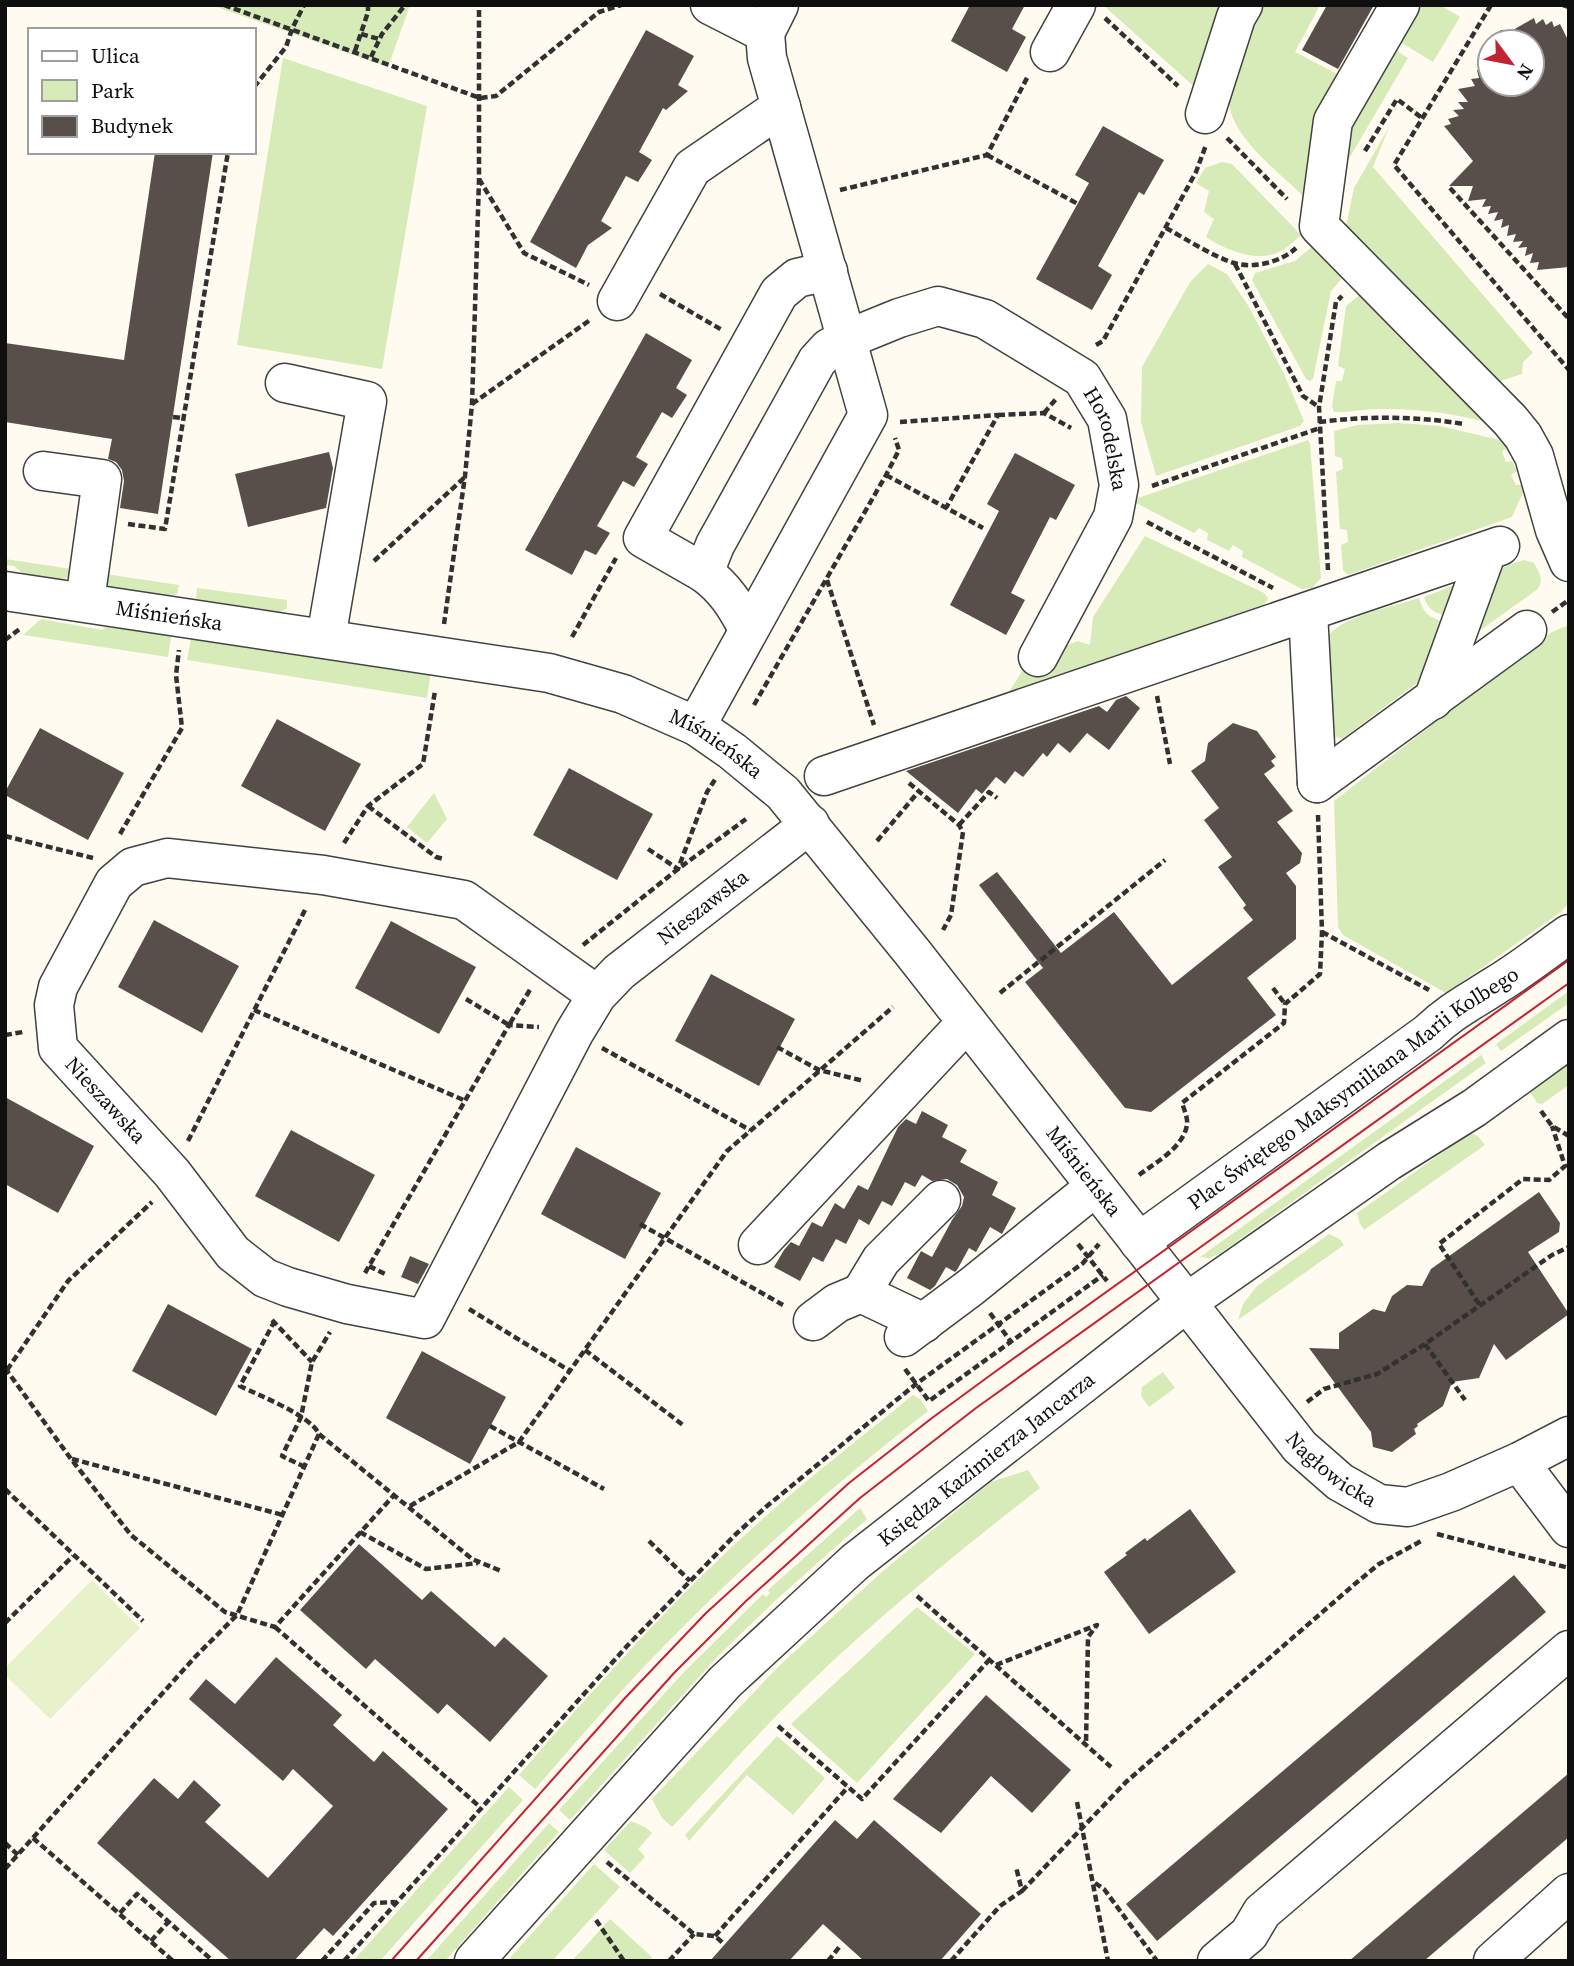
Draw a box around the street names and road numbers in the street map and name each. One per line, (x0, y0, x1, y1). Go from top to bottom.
street label: Horodelska (1077, 381, 1135, 493)
street label: Miśnieńska (114, 593, 225, 638)
street label: Miśnieńska (665, 701, 770, 785)
street label: Nieszawska (651, 862, 754, 951)
street label: Plac Świętego Maksymiliana Marii Kolbego (1182, 959, 1524, 1216)
street label: Nieszawska (59, 1050, 153, 1150)
street label: Miśnieńska (1040, 1119, 1129, 1223)
street label: Księdza Kazimierza Jancarza (871, 1365, 1101, 1553)
street label: Nagłowicka (1279, 1425, 1382, 1514)

